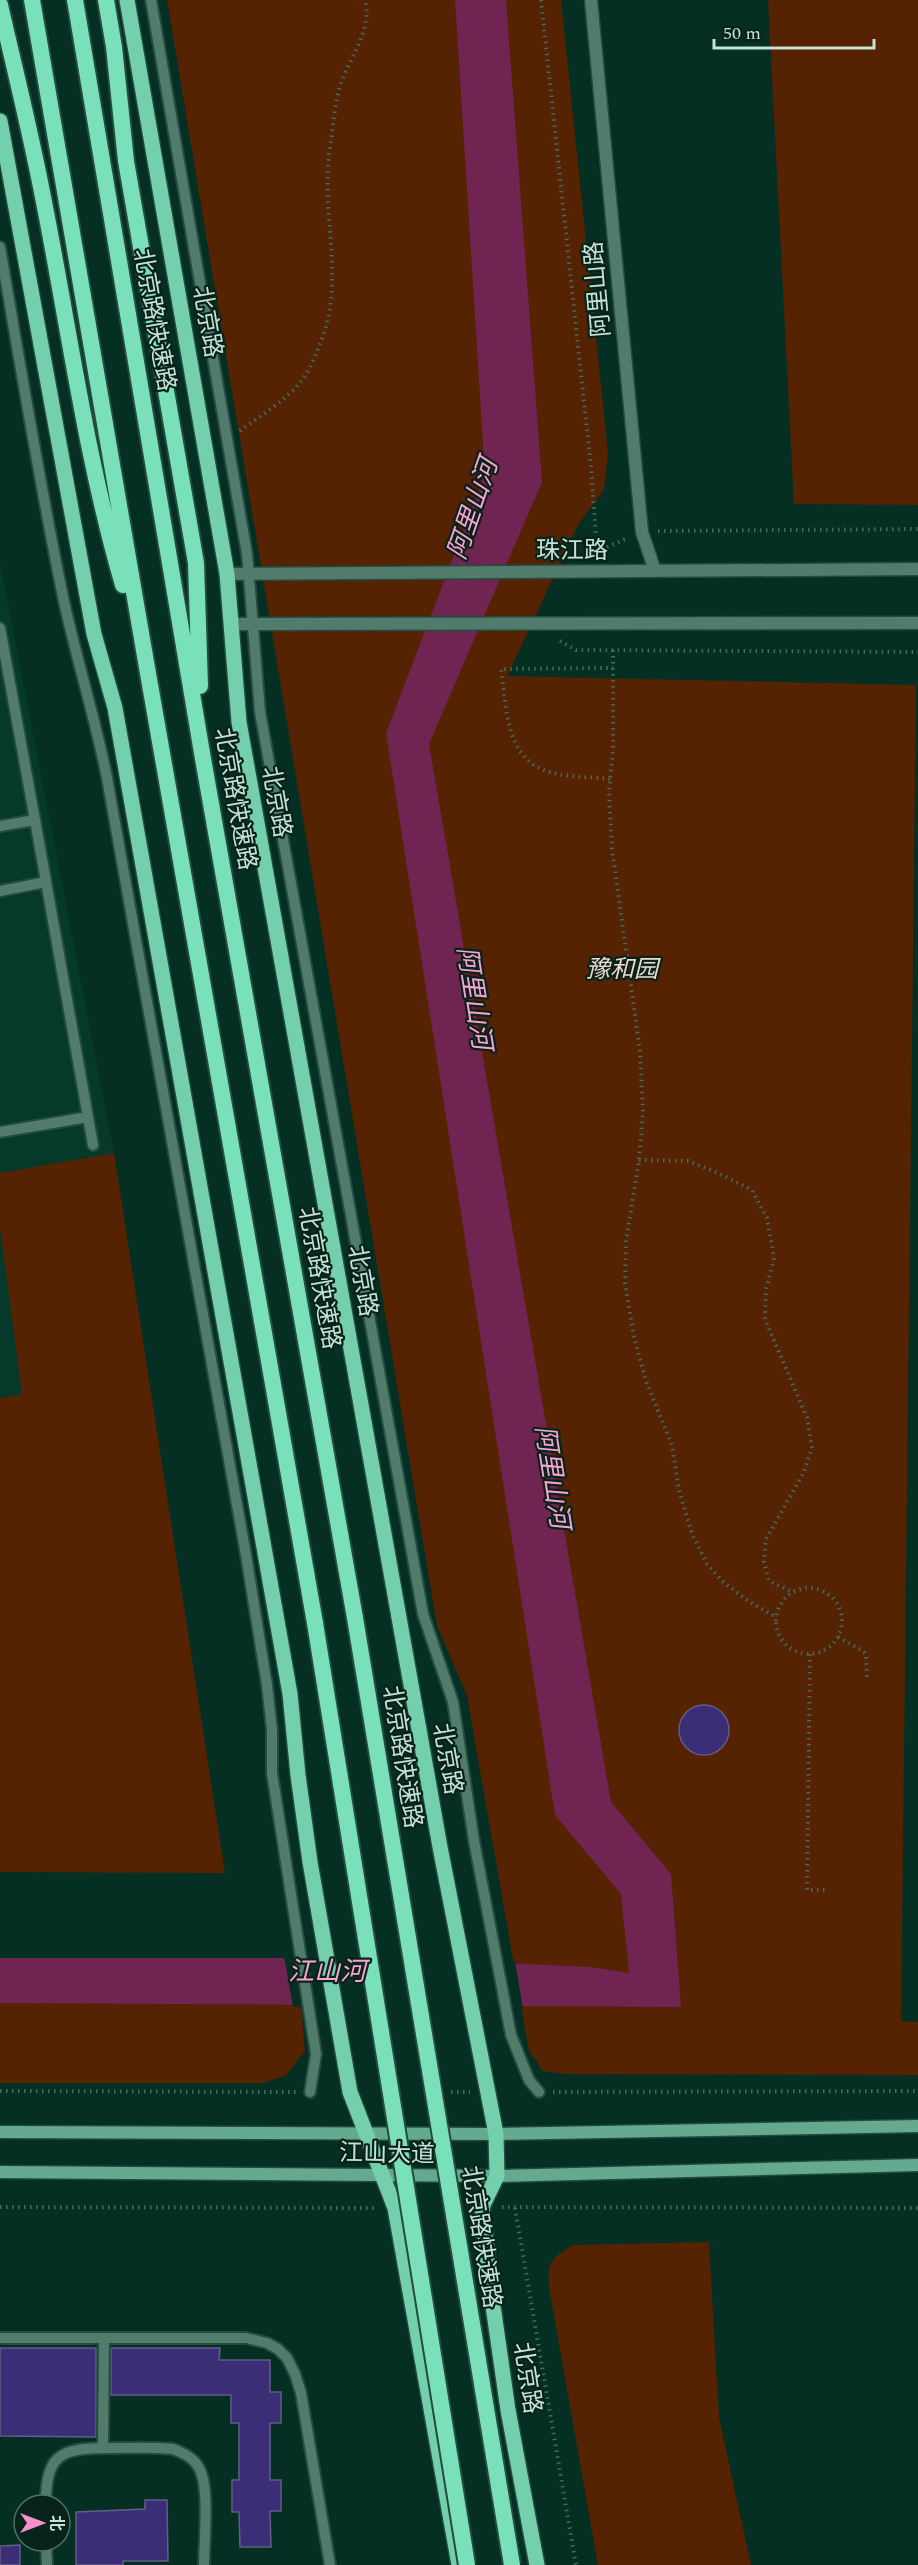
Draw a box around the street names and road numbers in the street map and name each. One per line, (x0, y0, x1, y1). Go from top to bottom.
street label: 阿里山路 (576, 240, 620, 338)
street label: 北京路快速路 (124, 246, 184, 394)
street label: 北京路 (183, 283, 231, 361)
street label: 珠江路 (536, 533, 608, 569)
street label: 北京路快速路 (205, 725, 265, 873)
street label: 北京路 (252, 763, 300, 841)
street label: 北京路快速路 (289, 1204, 349, 1352)
street label: 北京路 (338, 1242, 386, 1320)
street label: 北京路快速路 (373, 1683, 431, 1831)
street label: 北京路 (423, 1720, 471, 1798)
street label: 江山大道 (339, 2135, 435, 2173)
street label: 北京路快速路 (452, 2163, 510, 2311)
street label: 北京路 (504, 2340, 550, 2416)

